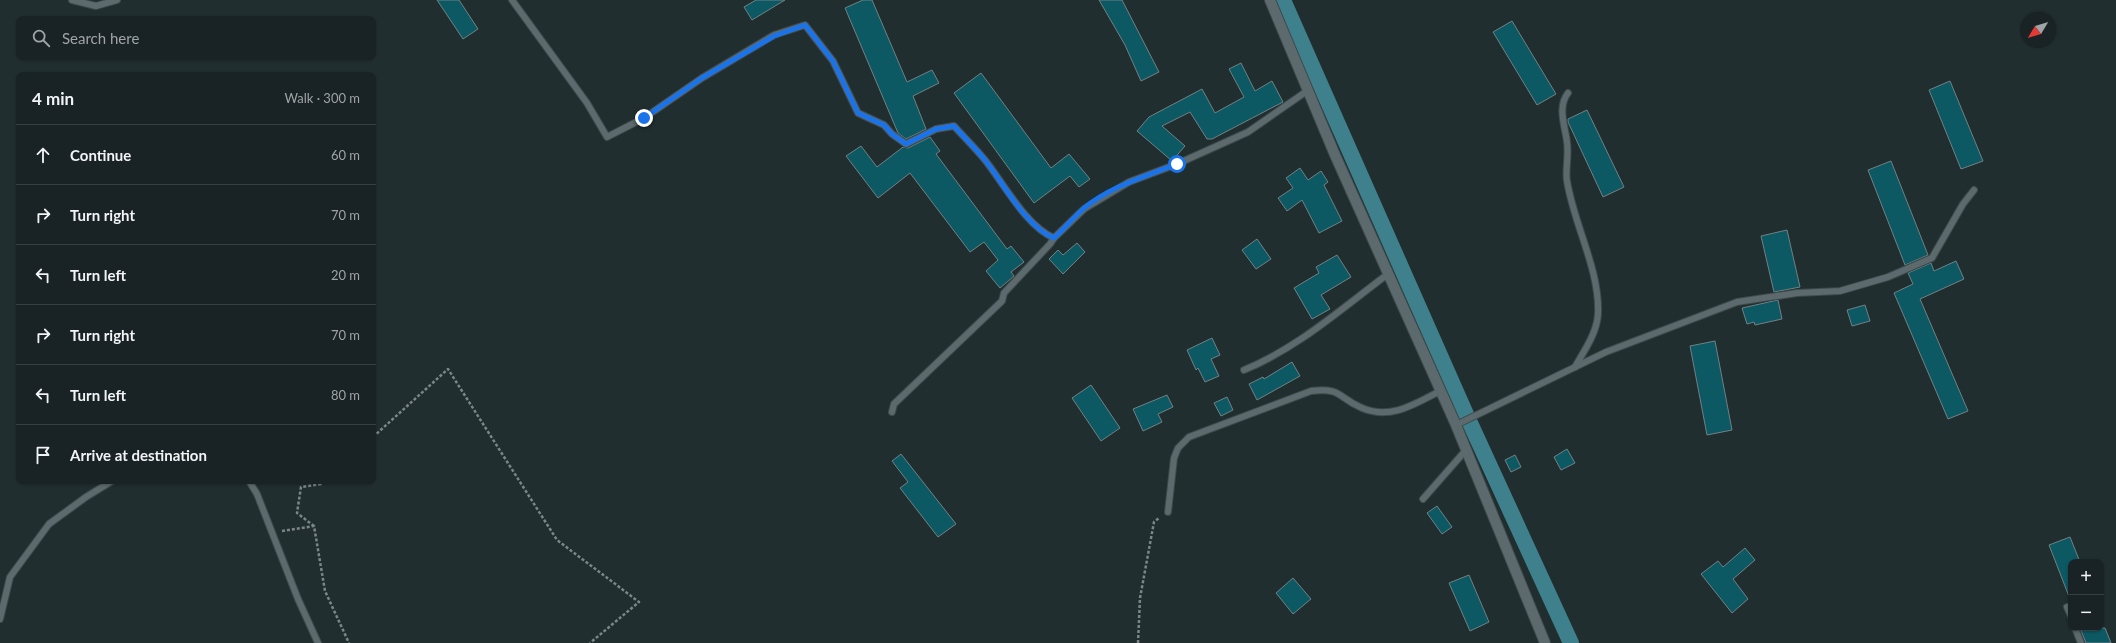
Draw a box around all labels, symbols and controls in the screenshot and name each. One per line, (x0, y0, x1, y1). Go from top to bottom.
north arrow (2020, 12, 2056, 48)
search box (16, 16, 376, 60)
icon: search (30, 27, 52, 49)
text: Search here (62, 29, 139, 47)
text: 4 min (32, 88, 74, 109)
text: Walk · 300 m (284, 90, 360, 106)
route end (635, 109, 653, 127)
icon: ahead (32, 144, 54, 166)
text: Continue (70, 146, 131, 164)
text: 60 m (331, 147, 360, 163)
route start (1168, 155, 1186, 173)
icon: right (32, 204, 54, 226)
text: Turn right (70, 206, 135, 224)
text: 70 m (331, 207, 360, 223)
icon: left (32, 264, 54, 286)
text: Turn left (70, 266, 126, 284)
text: 20 m (331, 267, 360, 283)
icon: right (32, 324, 54, 346)
text: Turn right (70, 326, 135, 344)
text: 70 m (331, 327, 360, 343)
icon: left (32, 384, 54, 406)
text: Turn left (70, 386, 126, 404)
text: 80 m (331, 387, 360, 403)
icon: arrive (32, 444, 54, 466)
text: Arrive at destination (70, 446, 207, 464)
map controls (2068, 559, 2104, 631)
button: + (2068, 559, 2104, 595)
button: − (2068, 595, 2104, 631)

